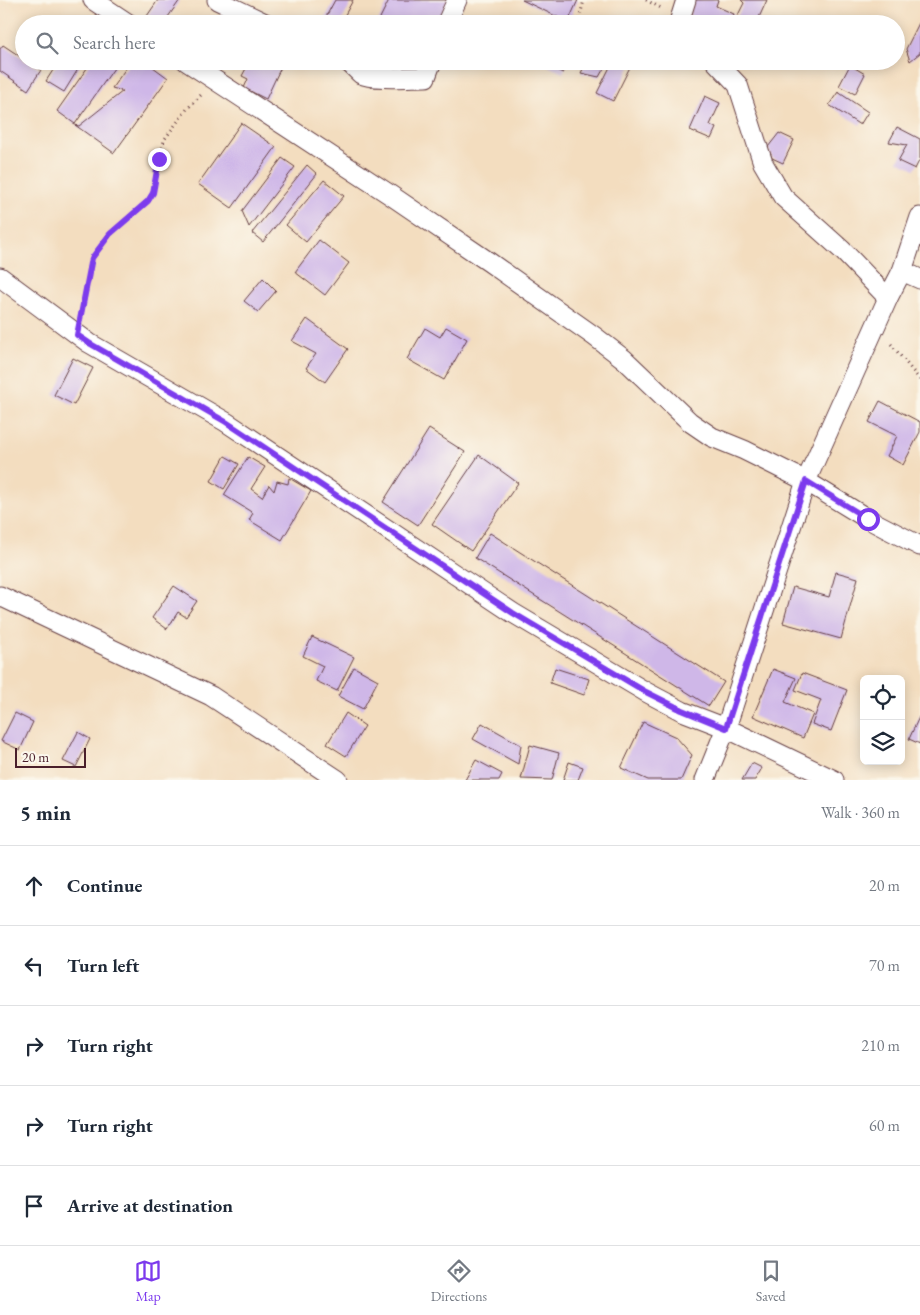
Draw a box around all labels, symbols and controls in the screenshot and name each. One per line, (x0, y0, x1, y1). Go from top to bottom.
search box (15, 15, 905, 70)
icon: search (33, 29, 61, 57)
text: Search here (73, 30, 155, 55)
route end (148, 148, 171, 171)
route start (857, 508, 880, 531)
map controls (860, 675, 905, 765)
button: locate (860, 675, 905, 720)
button: layers (860, 720, 905, 765)
scale bar (15, 745, 86, 768)
text: 20 m (22, 748, 49, 766)
text: 5 min (20, 799, 71, 826)
text: Walk · 360 m (821, 802, 900, 823)
icon: ahead (20, 872, 48, 900)
text: Continue (67, 873, 142, 898)
text: 20 m (869, 875, 900, 896)
icon: left (20, 952, 48, 980)
text: Turn left (67, 953, 139, 978)
text: 70 m (869, 955, 900, 976)
icon: right (20, 1032, 48, 1060)
text: Turn right (67, 1033, 153, 1058)
text: 210 m (861, 1035, 900, 1056)
icon: right (20, 1112, 48, 1140)
text: Turn right (67, 1113, 153, 1138)
text: 60 m (869, 1115, 900, 1136)
icon: arrive (20, 1192, 48, 1220)
text: Arrive at destination (67, 1193, 233, 1218)
tab: Map (134, 1257, 162, 1305)
tab: Directions (431, 1257, 487, 1305)
tab: Saved (756, 1257, 786, 1305)

